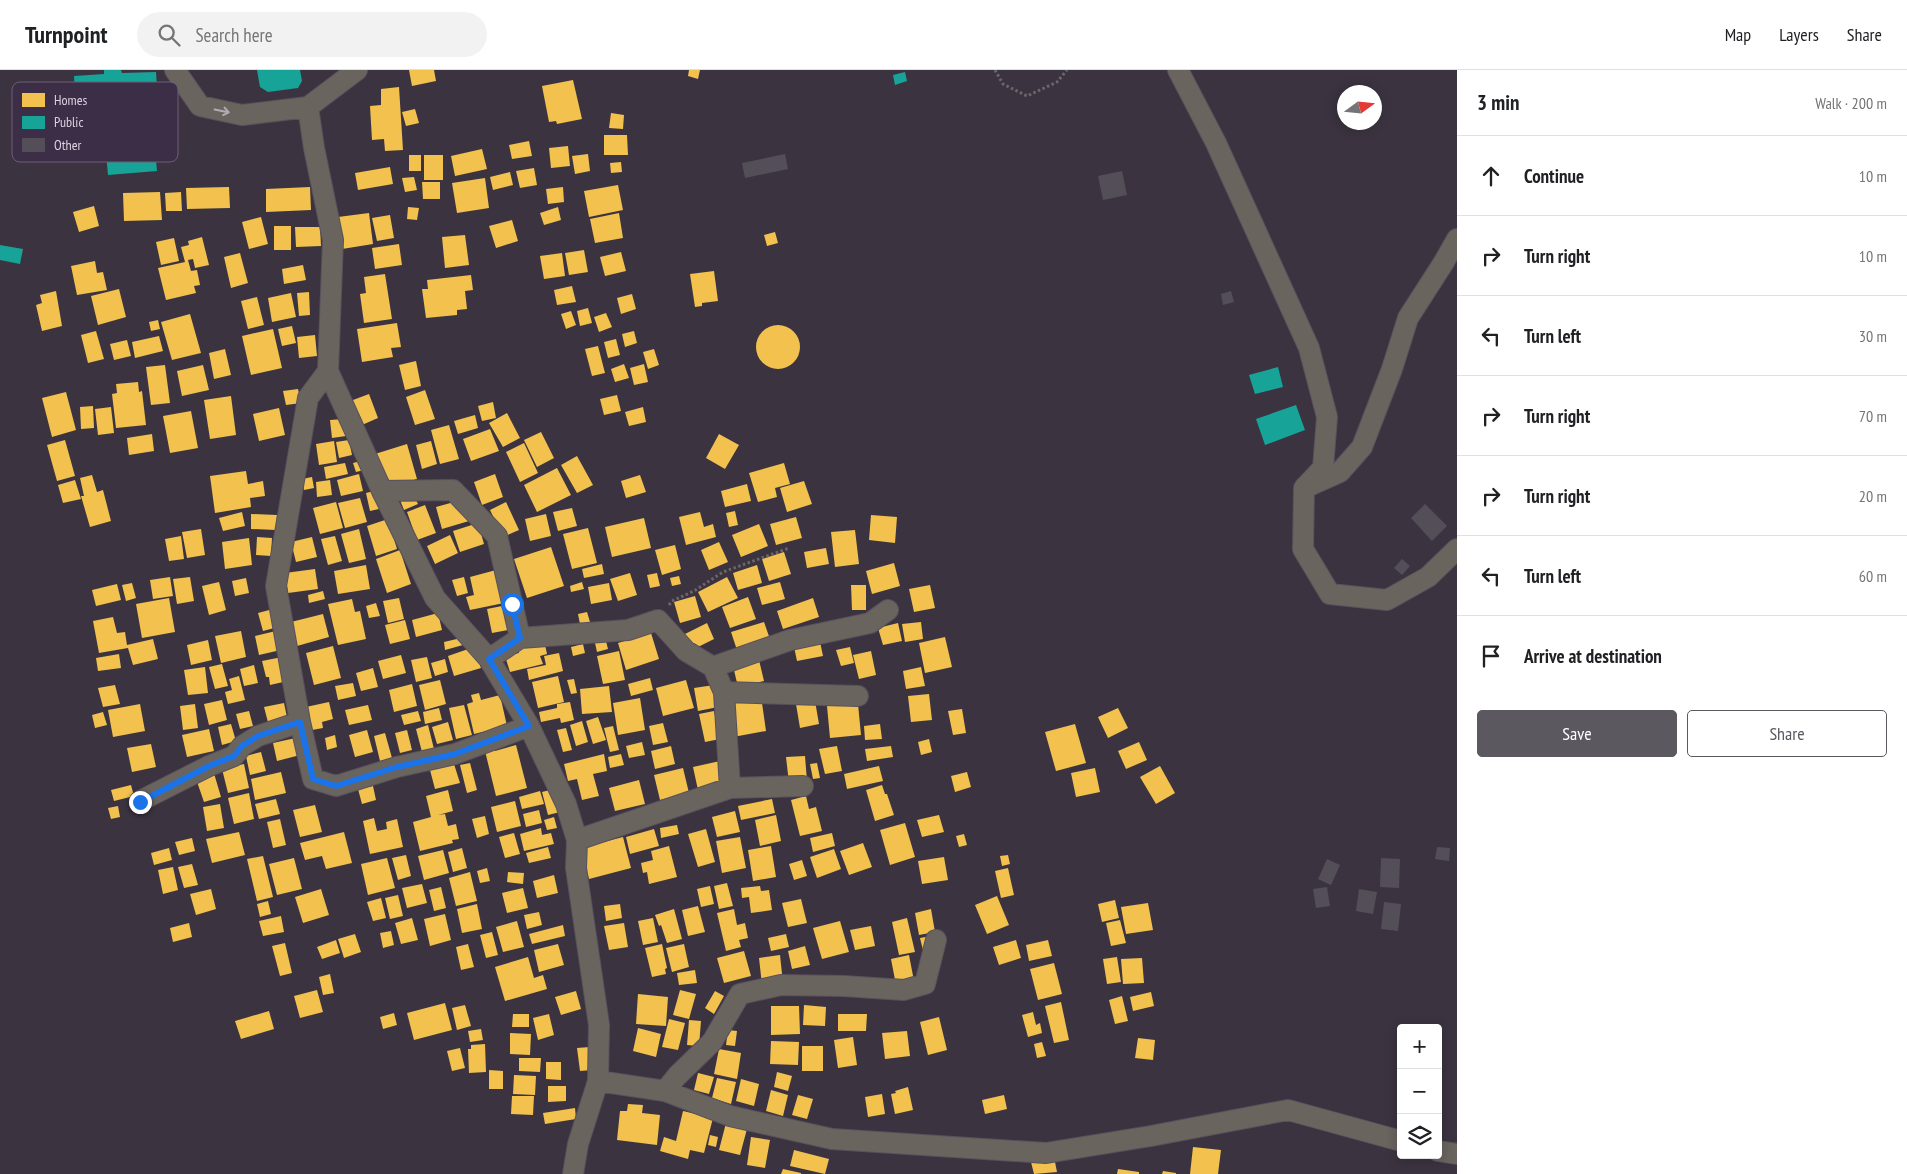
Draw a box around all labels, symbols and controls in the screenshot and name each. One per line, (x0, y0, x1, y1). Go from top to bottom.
search box (137, 12, 487, 57)
text: Turnpoint (25, 19, 107, 50)
icon: search (155, 21, 183, 49)
text: Search here (195, 23, 273, 47)
text: Map (1725, 23, 1751, 46)
text: Layers (1779, 23, 1819, 46)
text: Share (1847, 23, 1882, 46)
legend (12, 82, 178, 162)
north arrow (1337, 85, 1382, 130)
text: 3 min (1477, 89, 1519, 116)
text: Homes (54, 91, 87, 109)
text: Walk · 200 m (1815, 93, 1887, 113)
one-way arrow (213, 106, 229, 116)
text: Public (54, 113, 83, 131)
text: Other (54, 136, 81, 154)
icon: ahead (1477, 162, 1505, 190)
text: Continue (1524, 164, 1584, 188)
text: 10 m (1859, 166, 1887, 186)
icon: right (1477, 242, 1505, 270)
text: Turn right (1524, 244, 1590, 268)
text: 10 m (1859, 246, 1887, 266)
icon: left (1477, 322, 1505, 350)
text: Turn left (1524, 324, 1581, 348)
text: 30 m (1859, 326, 1887, 346)
icon: right (1477, 402, 1505, 430)
text: Turn right (1524, 404, 1590, 428)
text: 70 m (1859, 406, 1887, 426)
icon: right (1477, 482, 1505, 510)
text: Turn right (1524, 484, 1590, 508)
text: 20 m (1859, 486, 1887, 506)
icon: left (1477, 562, 1505, 590)
text: Turn left (1524, 564, 1581, 588)
text: 60 m (1859, 566, 1887, 586)
route start (501, 593, 524, 616)
icon: arrive (1477, 642, 1505, 670)
text: Arrive at destination (1524, 644, 1662, 668)
button: Save (1477, 710, 1677, 757)
button: Share (1687, 710, 1887, 757)
route end (129, 791, 152, 814)
map controls (1397, 1024, 1442, 1159)
button: + (1397, 1024, 1442, 1069)
button: − (1397, 1069, 1442, 1114)
button: layers (1397, 1114, 1442, 1159)

